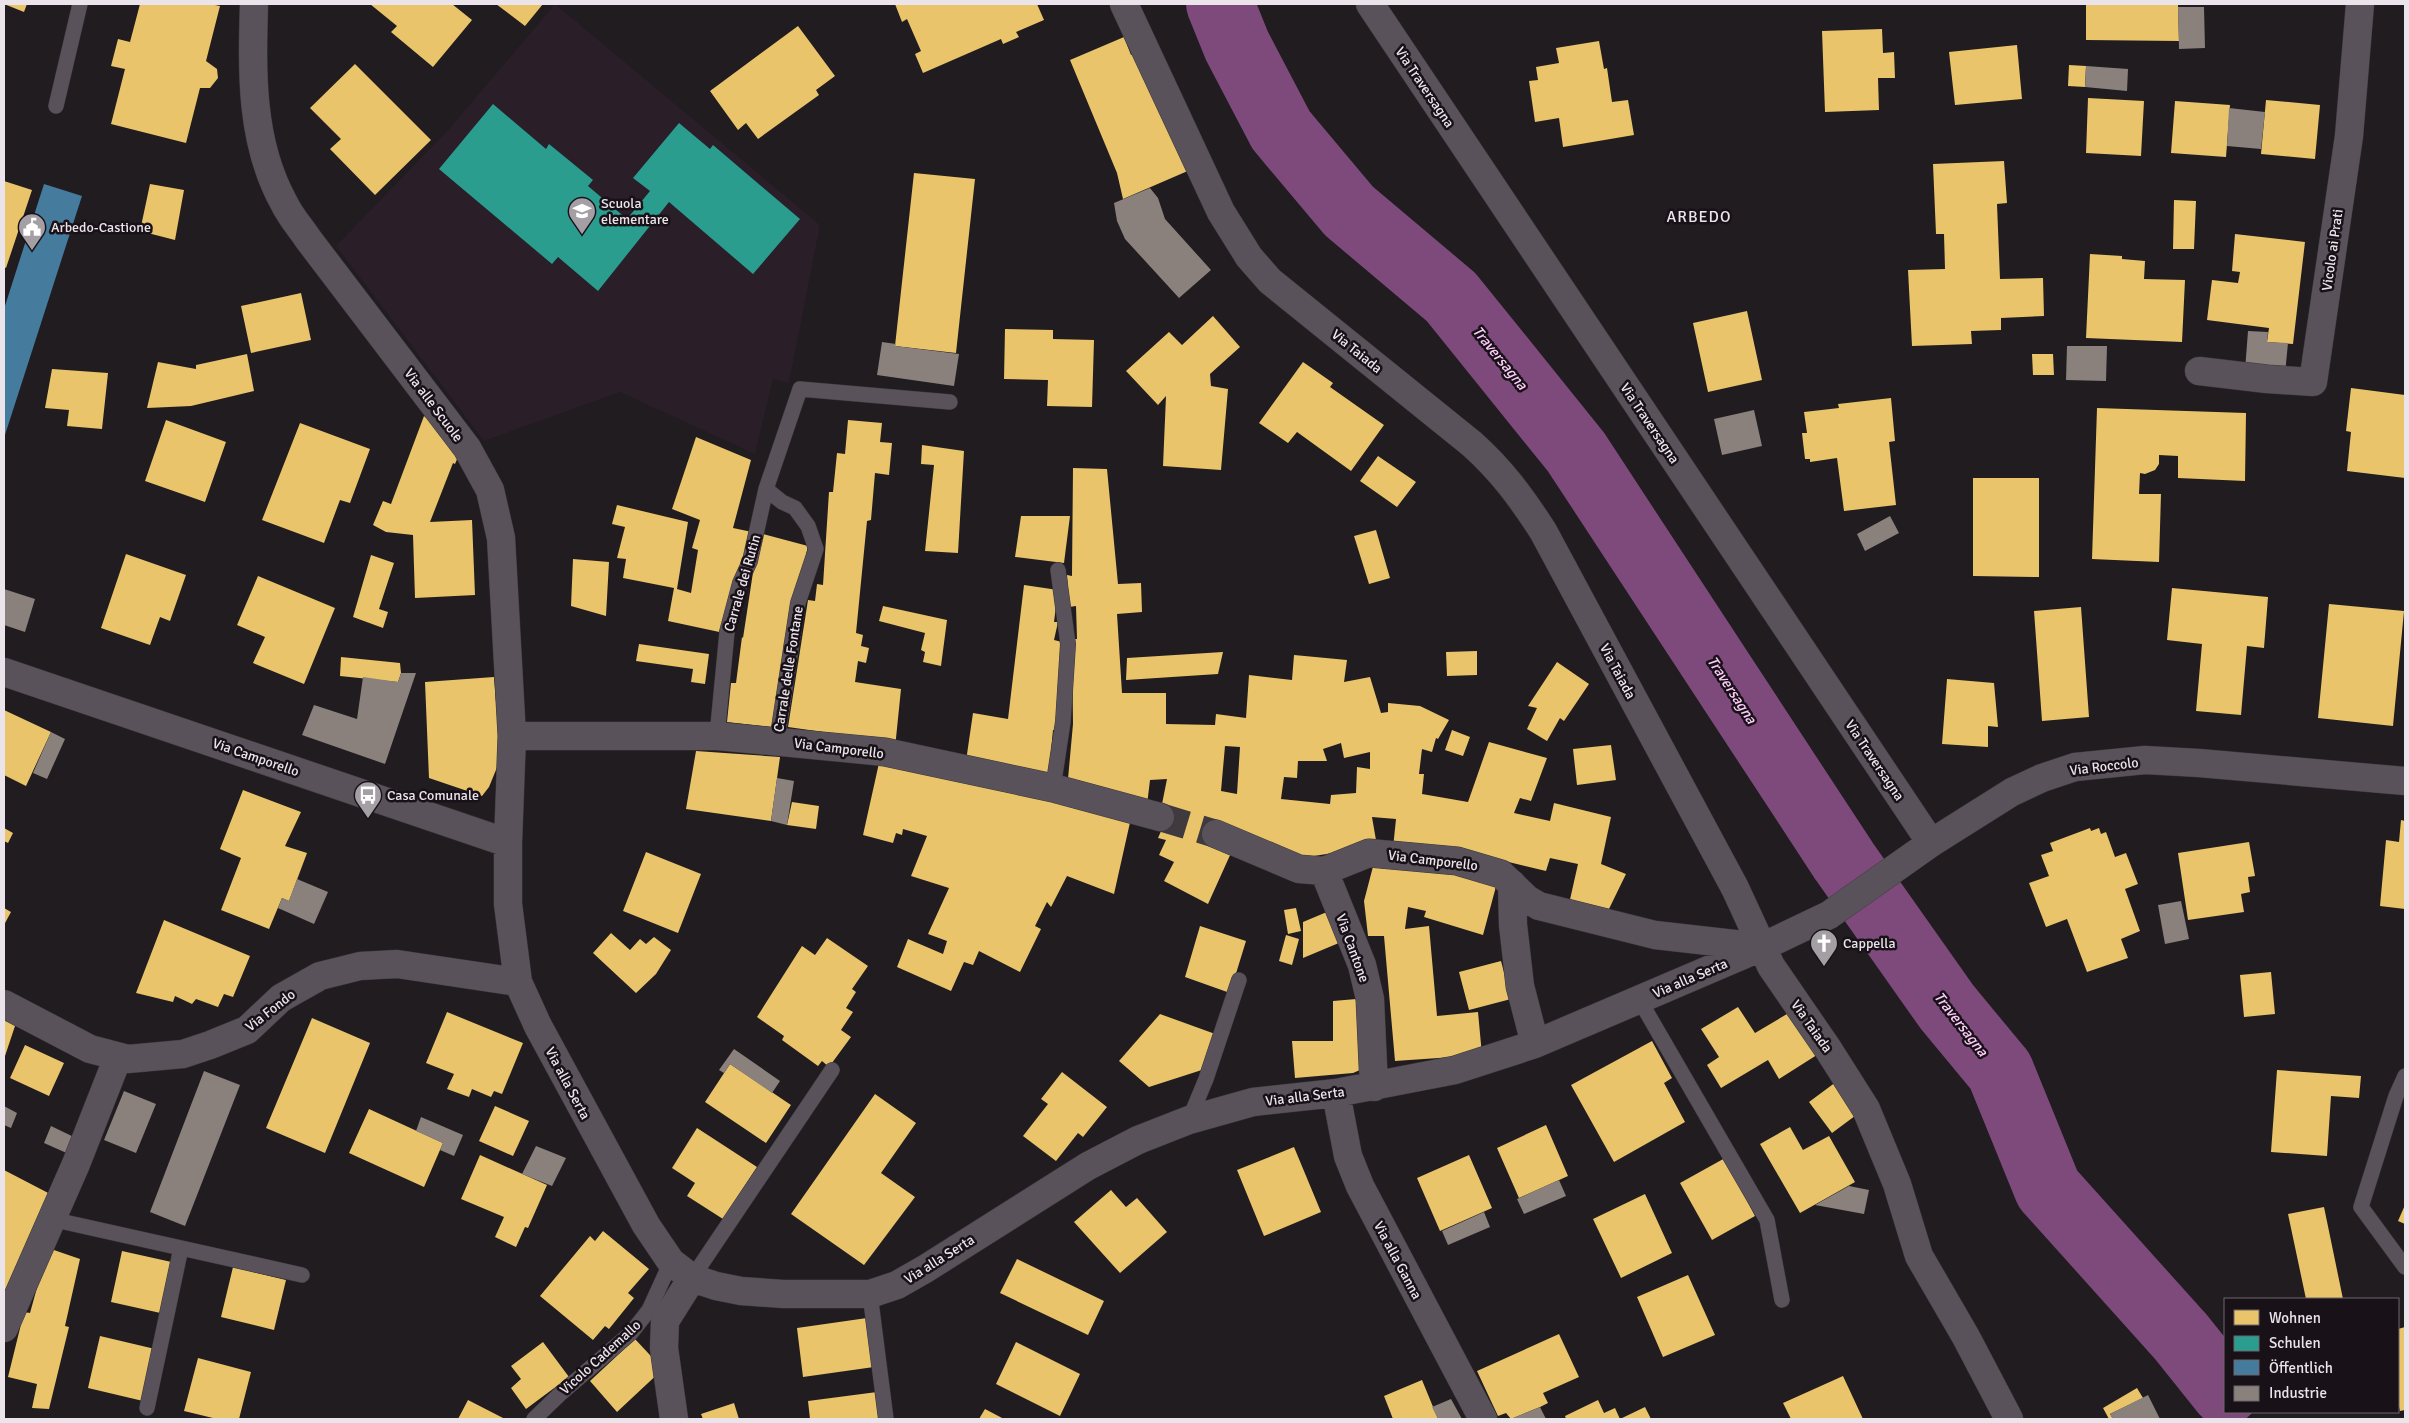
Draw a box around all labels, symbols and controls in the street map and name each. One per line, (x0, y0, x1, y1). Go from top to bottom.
street label: Via Traversagna (1391, 44, 1458, 131)
place label: Scuola elementare (601, 195, 669, 228)
school or university icon: Scuola elementare (567, 196, 597, 235)
district label: ARBEDO (1666, 207, 1732, 227)
street label: Vicolo ai Prati (2318, 208, 2347, 292)
public building icon: Arbedo-Castione (17, 212, 47, 251)
place label: Arbedo-Castione (51, 219, 151, 236)
water label: Traversagna (1469, 322, 1531, 394)
street label: Via Taiada (1328, 326, 1385, 377)
street label: Via alle Scuole (401, 365, 467, 445)
street label: Via Traversagna (1616, 380, 1683, 467)
street label: Carrale dei Rutin (720, 533, 764, 634)
street label: Carrale delle Fontane (770, 605, 807, 733)
street label: Via Taiada (1596, 641, 1639, 702)
water label: Traversagna (1704, 653, 1761, 727)
street label: Via Traversagna (1841, 717, 1908, 804)
street label: Via Camporello (210, 735, 301, 780)
street label: Via Camporello (793, 735, 885, 762)
street label: Via Roccolo (2069, 754, 2139, 779)
bus stop icon: Casa Comunale (353, 780, 383, 819)
place label: Casa Comunale (387, 787, 479, 804)
street label: Via Camporello (1387, 847, 1479, 874)
street label: Via Cantone (1332, 912, 1373, 985)
church icon: Cappella (1809, 928, 1839, 967)
place label: Cappella (1843, 935, 1896, 952)
street label: Via alla Serta (1650, 955, 1730, 1002)
street label: Via Fondo (242, 986, 299, 1035)
water label: Traversagna (1930, 988, 1992, 1060)
street label: Via Taiada (1787, 997, 1836, 1056)
street label: Via alla Serta (541, 1044, 594, 1122)
street label: Via alla Serta (1265, 1083, 1346, 1110)
street label: Via alla Ganna (1370, 1218, 1425, 1302)
street label: Via alla Serta (901, 1231, 978, 1288)
legend (2224, 1298, 2399, 1413)
text: Wohnen (2269, 1309, 2321, 1327)
street label: Vicolo Cademallo (556, 1317, 644, 1398)
text: Schulen (2269, 1334, 2321, 1352)
text: Öffentlich (2269, 1359, 2333, 1377)
text: Industrie (2269, 1384, 2327, 1402)

